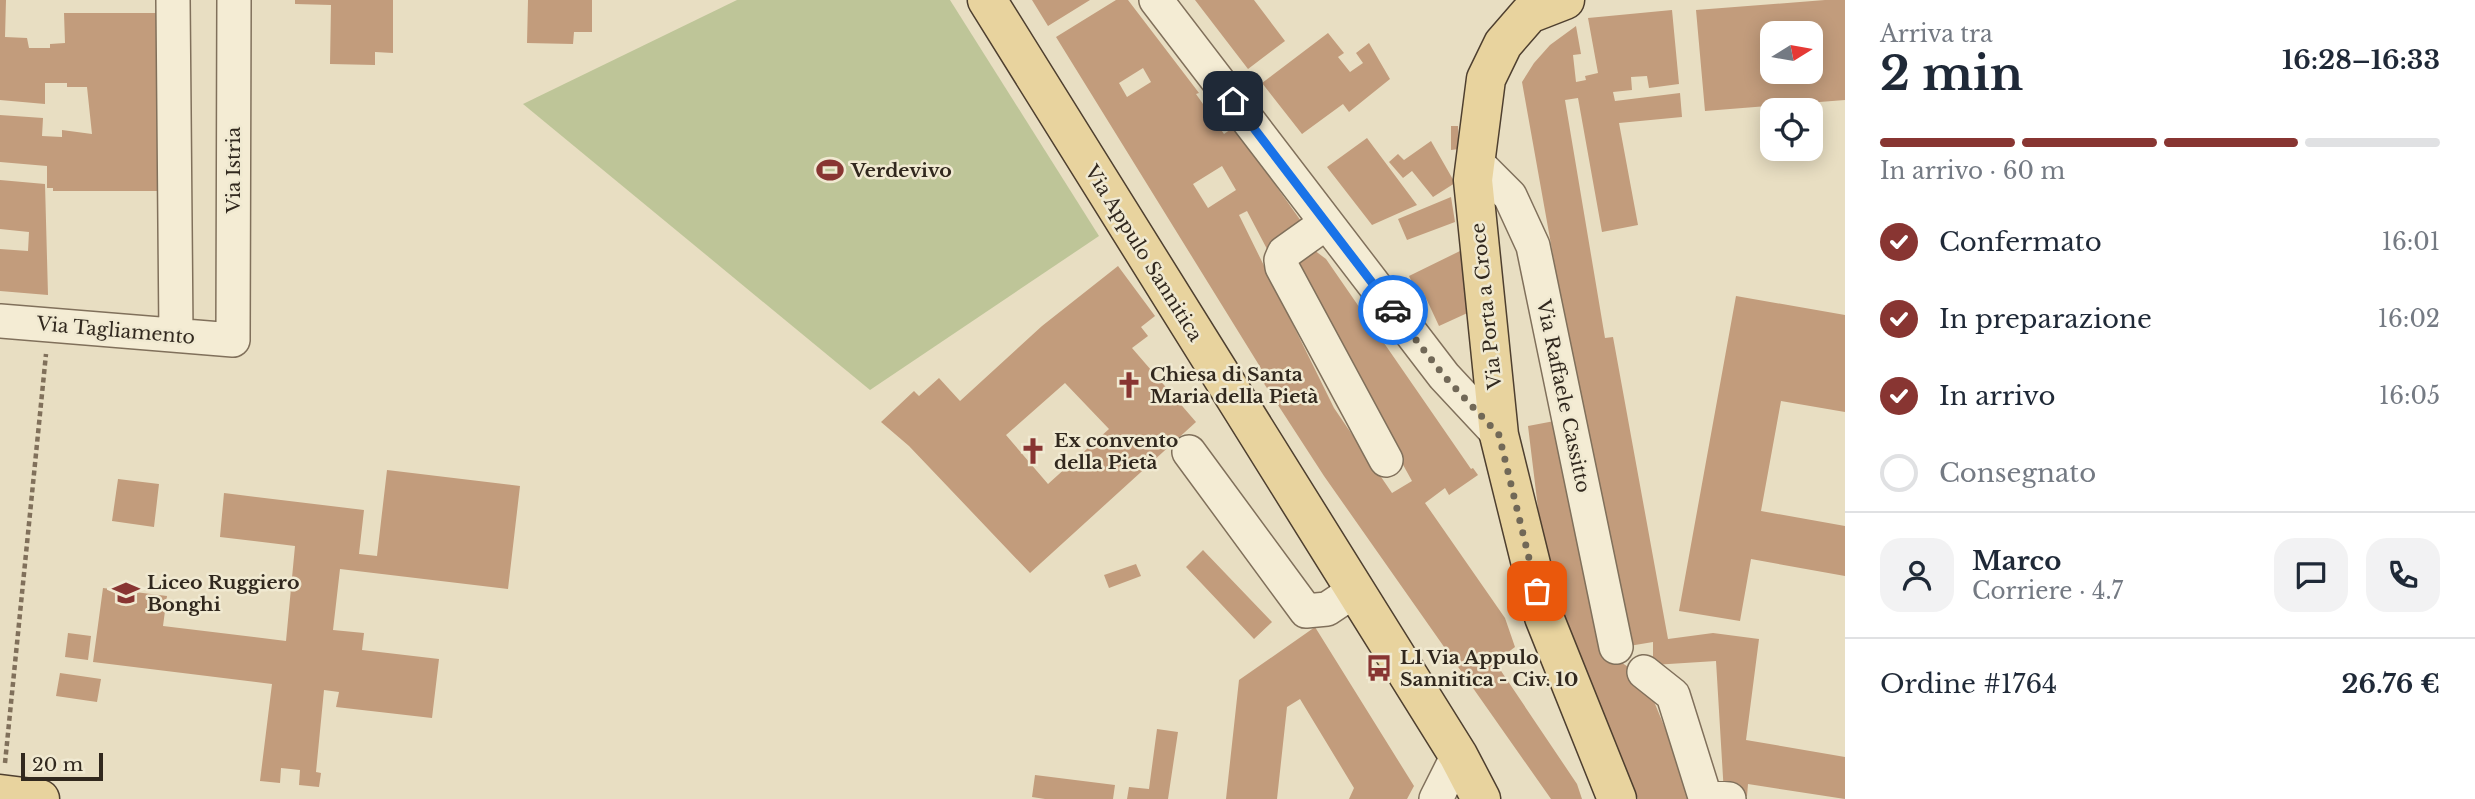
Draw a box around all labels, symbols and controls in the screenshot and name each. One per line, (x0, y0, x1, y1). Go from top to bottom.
text: Arriva tra (1880, 20, 1993, 48)
north arrow (1760, 21, 1824, 84)
map controls (1760, 21, 1823, 161)
text: 16:28–16:33 (2282, 44, 2440, 76)
text: 2 min (1880, 45, 2023, 102)
pin (1203, 71, 1263, 131)
icon: home (1214, 82, 1252, 120)
button: locate (1760, 98, 1823, 161)
street label: Via Istria (222, 126, 245, 214)
sports icon: Verdevivo (815, 155, 845, 185)
text: In arrivo · 60 m (1880, 157, 2065, 185)
place label: Verdevivo (850, 159, 952, 182)
street label: Via Appulo Sannitica (1079, 160, 1207, 346)
street label: Via Porta a Croce (1466, 222, 1507, 391)
icon: check (1880, 223, 1918, 261)
text: Confermato (1939, 226, 2102, 258)
text: 16:01 (2382, 228, 2440, 256)
courier (1358, 275, 1428, 345)
icon: car (1374, 291, 1412, 329)
street label: Via Raffaele Cassitto (1532, 297, 1595, 495)
icon: check (1880, 300, 1918, 338)
text: In preparazione (1939, 303, 2152, 335)
text: 16:02 (2378, 305, 2440, 333)
street label: Via Tagliamento (35, 312, 196, 349)
place label: Chiesa di Santa Maria della Pietà (1150, 363, 1319, 408)
church icon: Chiesa di Santa Maria della Pietà (1114, 370, 1144, 400)
icon: check (1880, 377, 1918, 415)
text: In arrivo (1939, 380, 2055, 412)
text: 16:05 (2379, 382, 2440, 410)
place label: Ex convento della Pietà (1054, 429, 1178, 474)
church icon: Ex convento della Pietà (1018, 436, 1048, 466)
text: Consegnato (1939, 457, 2096, 489)
button: person (1880, 538, 1954, 612)
button: chat (2274, 538, 2348, 612)
button: phone (2366, 538, 2440, 612)
text: Marco (1972, 545, 2061, 577)
pin (1507, 561, 1567, 621)
place label: Liceo Ruggiero Bonghi (147, 571, 299, 616)
icon: bag (1518, 572, 1556, 610)
text: Corriere · 4.7 (1972, 577, 2123, 605)
school or university icon: Liceo Ruggiero Bonghi (111, 578, 141, 608)
place label: L1 Via Appulo Sannitica - Civ. 10 (1400, 646, 1578, 691)
bus stop icon: L1 Via Appulo Sannitica - Civ. 10 (1364, 653, 1394, 683)
text: Ordine #1764 (1880, 668, 2057, 700)
text: 26.76 € (2341, 668, 2440, 700)
scale bar (21, 750, 103, 782)
text: 20 m (32, 753, 83, 776)

